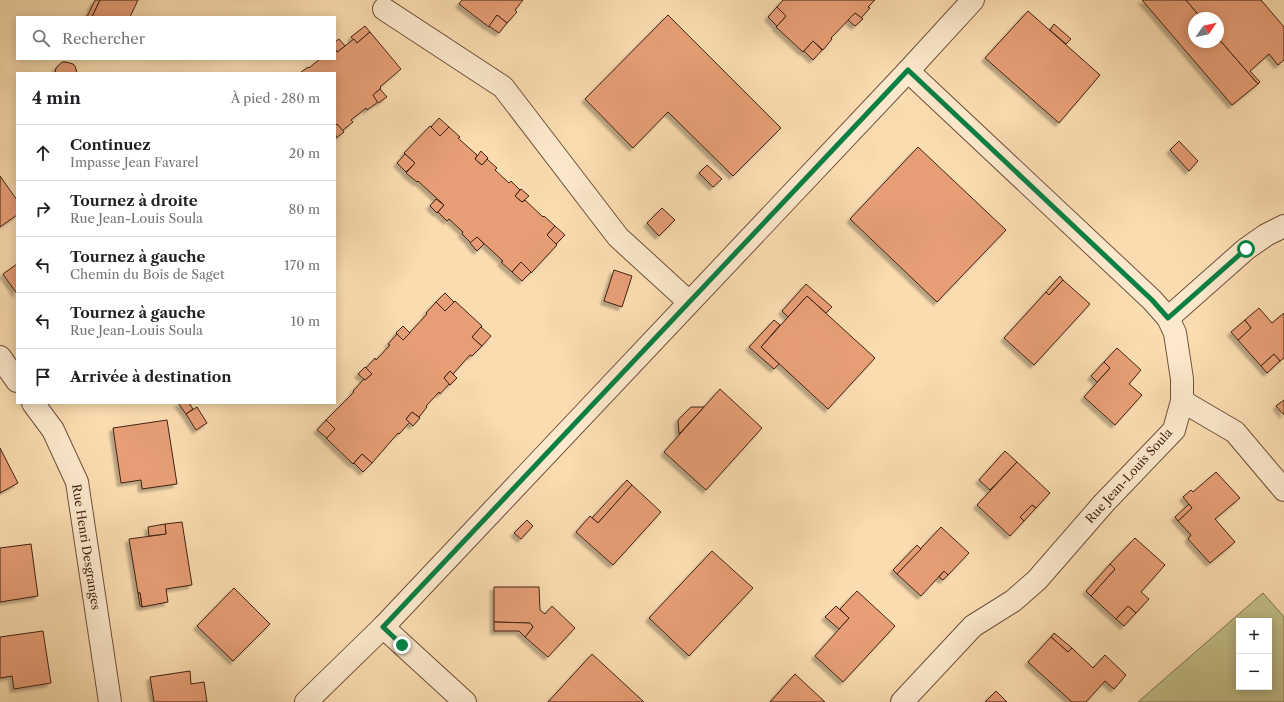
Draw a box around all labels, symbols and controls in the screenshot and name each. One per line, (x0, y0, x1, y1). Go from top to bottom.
north arrow (1188, 12, 1224, 48)
search box (16, 16, 336, 60)
icon: search (30, 27, 52, 49)
text: Rechercher (62, 29, 145, 48)
text: 4 min (32, 88, 81, 108)
text: À pied · 280 m (231, 90, 320, 106)
text: Continuez (70, 135, 151, 154)
icon: ahead (32, 142, 54, 164)
text: 20 m (289, 145, 320, 161)
text: Impasse Jean Favarel (70, 154, 199, 170)
text: Tournez à droite (70, 191, 198, 210)
icon: right (32, 198, 54, 220)
text: 80 m (288, 201, 320, 217)
text: Rue Jean-Louis Soula (70, 210, 203, 226)
route start (1237, 240, 1255, 258)
text: Tournez à gauche (70, 247, 206, 266)
icon: left (32, 254, 54, 276)
text: 170 m (284, 257, 320, 273)
text: Chemin du Bois de Saget (70, 266, 225, 282)
text: Tournez à gauche (70, 303, 206, 322)
icon: left (32, 310, 54, 332)
text: 10 m (291, 313, 320, 329)
text: Rue Jean-Louis Soula (70, 322, 203, 338)
icon: arrive (32, 366, 54, 388)
text: Arrivée à destination (70, 367, 232, 386)
street label: Rue Jean-Louis Soula (1082, 425, 1176, 526)
street label: Rue Henri Desgranges (69, 483, 104, 611)
map controls (1236, 618, 1272, 690)
button: + (1236, 618, 1272, 654)
route end (393, 636, 411, 654)
button: − (1236, 654, 1272, 690)

